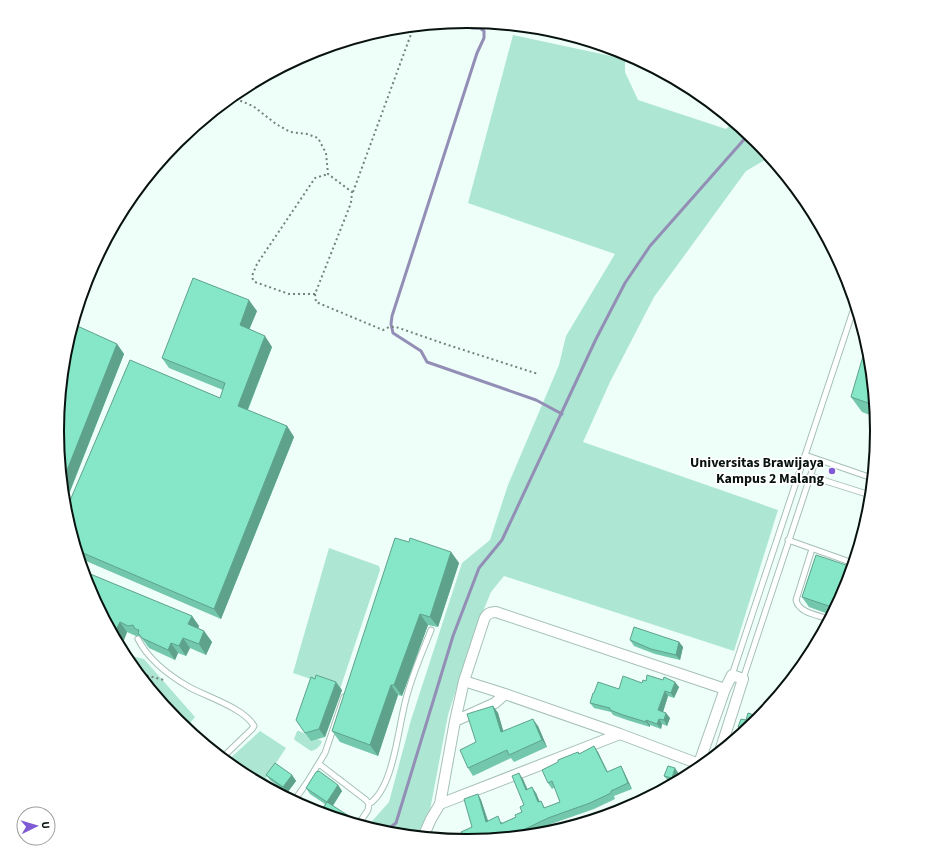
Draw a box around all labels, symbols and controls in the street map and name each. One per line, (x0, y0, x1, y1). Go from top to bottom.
place label: Universitas Brawijaya Kampus 2 Malang (690, 453, 825, 489)
marker: Universitas Brawijaya Kampus 2 Malang (827, 466, 837, 476)
north arrow (16, 806, 56, 846)
text: U (38, 821, 53, 829)

